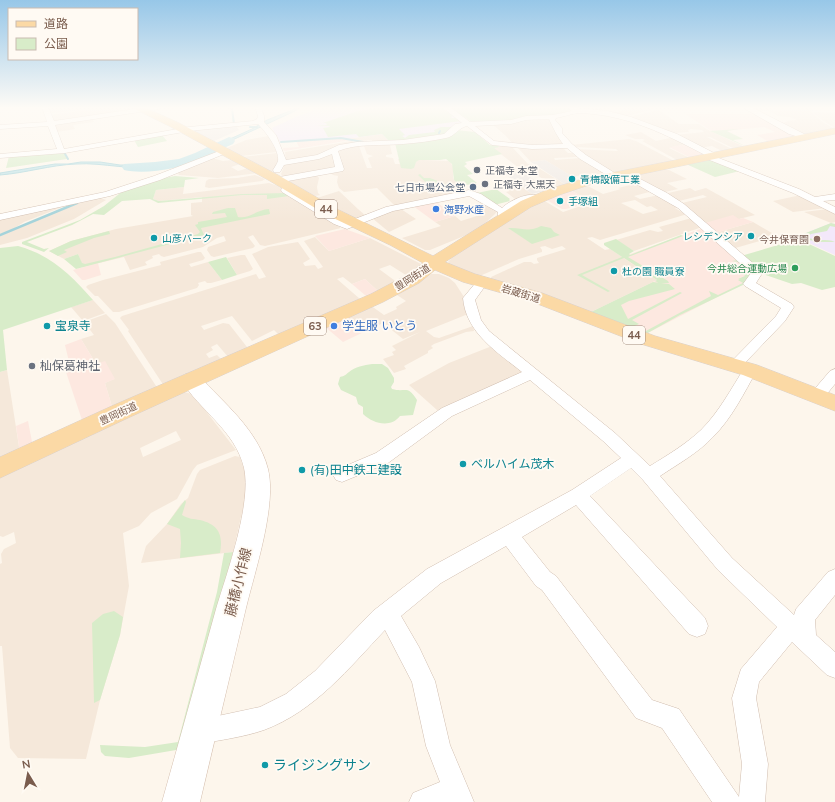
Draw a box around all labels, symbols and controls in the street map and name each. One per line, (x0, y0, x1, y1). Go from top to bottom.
legend (8, 8, 138, 60)
text: 道路 (44, 16, 68, 31)
text: 公園 (44, 36, 68, 51)
place label: 正福寺 本堂 (485, 164, 538, 177)
marker: 正福寺 本堂 (472, 165, 482, 175)
place label: 青梅設備工業 (580, 173, 640, 186)
marker: 青梅設備工業 (567, 174, 577, 184)
place label: 正福寺 大黒天 (493, 178, 556, 191)
marker: 正福寺 大黒天 (480, 179, 490, 189)
place label: 七日市場公会堂 (395, 181, 465, 194)
marker: 七日市場公会堂 (468, 182, 478, 192)
place label: 手塚組 (568, 195, 598, 208)
marker: 手塚組 (555, 196, 565, 206)
road number: 44 (315, 200, 337, 218)
place label: 海野水産 (444, 203, 484, 216)
marker: 海野水産 (431, 204, 441, 214)
place label: レシデンシア (683, 230, 743, 243)
marker: レシデンシア (746, 231, 756, 241)
place label: 山彦パーク (162, 232, 212, 245)
marker: 山彦パーク (149, 233, 159, 243)
place label: 今井保育園 (759, 233, 809, 246)
marker: 今井保育園 (812, 234, 822, 244)
street label: 豊岡街道 (392, 261, 433, 294)
place label: 今井総合運動広場 (707, 262, 787, 275)
marker: 今井総合運動広場 (790, 263, 800, 273)
place label: 杜の園 職員寮 (622, 265, 685, 278)
marker: 杜の園 職員寮 (609, 266, 619, 276)
street label: 岩蔵街道 (500, 281, 542, 306)
road number: 63 (304, 317, 326, 335)
place label: 宝泉寺 (55, 318, 91, 333)
place label: 学生服 いとう (342, 318, 417, 333)
marker: 宝泉寺 (42, 321, 52, 331)
marker: 学生服 いとう (329, 321, 339, 331)
road number: 44 (623, 326, 645, 344)
place label: 杣保葛神社 (40, 358, 100, 373)
marker: 杣保葛神社 (27, 361, 37, 371)
street label: 豊岡街道 (97, 399, 139, 428)
place label: ベルハイム茂木 (471, 456, 555, 471)
marker: ベルハイム茂木 (458, 459, 468, 469)
place label: (有)田中鉄工建設 (310, 462, 402, 477)
marker: (有)田中鉄工建設 (297, 465, 307, 475)
street label: 藤橋小作線 (221, 546, 255, 618)
north arrow (8, 754, 48, 794)
place label: ライジングサン (273, 756, 371, 774)
text: N (21, 757, 32, 772)
marker: ライジングサン (260, 760, 270, 770)

